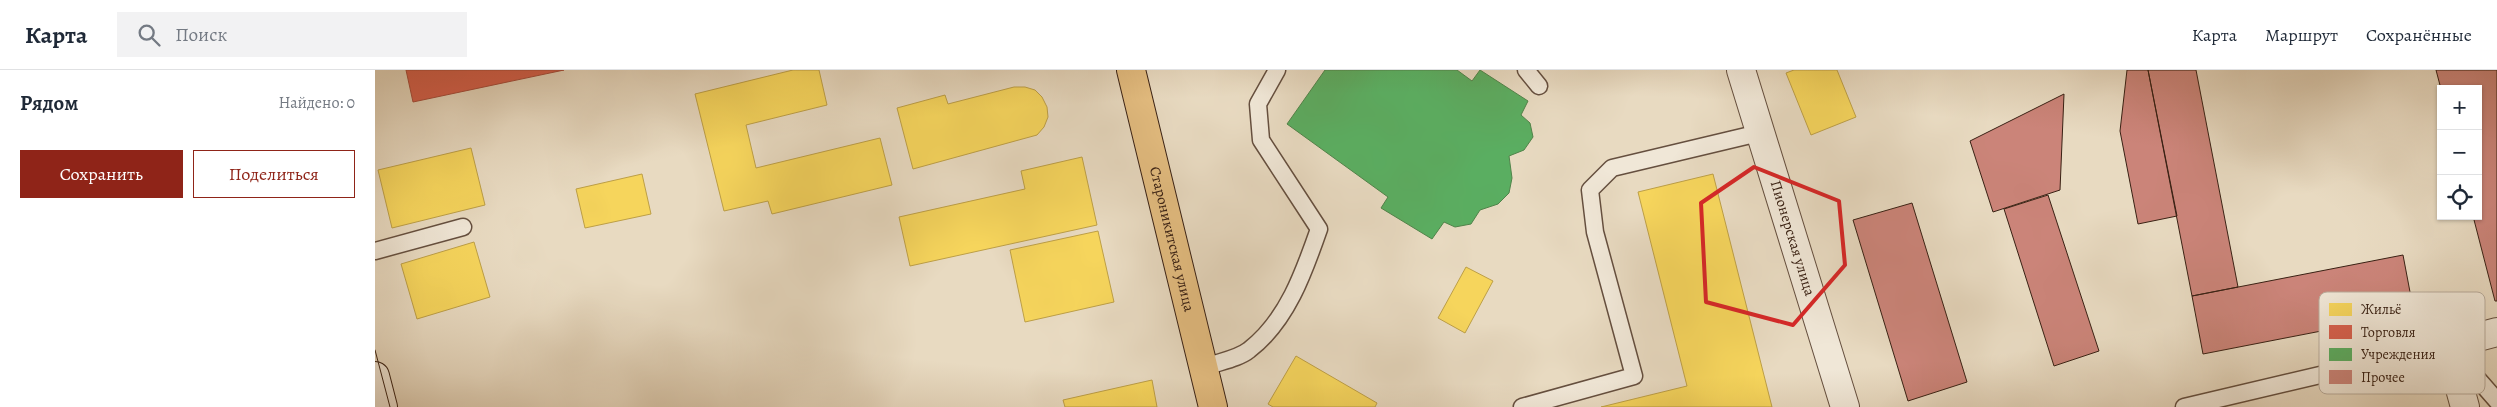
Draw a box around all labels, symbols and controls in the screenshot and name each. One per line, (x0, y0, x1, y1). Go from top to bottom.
search box (117, 12, 467, 57)
text: Карта (25, 19, 87, 51)
icon: search (135, 21, 163, 49)
text: Поиск (175, 22, 227, 48)
text: Карта (2192, 23, 2237, 47)
text: Маршрут (2265, 23, 2338, 47)
text: Сохранённые (2366, 23, 2472, 47)
map controls (2437, 85, 2482, 220)
button: + (2437, 85, 2482, 130)
text: Рядом (20, 89, 78, 117)
text: Найдено: 0 (278, 92, 355, 114)
button: − (2437, 130, 2482, 175)
button: Сохранить (20, 150, 183, 198)
button: Поделиться (193, 150, 355, 198)
street label: Староникитская улица (1145, 164, 1199, 314)
button: locate (2437, 175, 2482, 220)
street label: Пионерская улица (1766, 178, 1820, 298)
legend (2319, 292, 2485, 394)
text: Жильё (2361, 300, 2401, 319)
text: Торговля (2361, 323, 2416, 342)
text: Учреждения (2361, 345, 2436, 364)
text: Прочее (2361, 368, 2405, 387)

